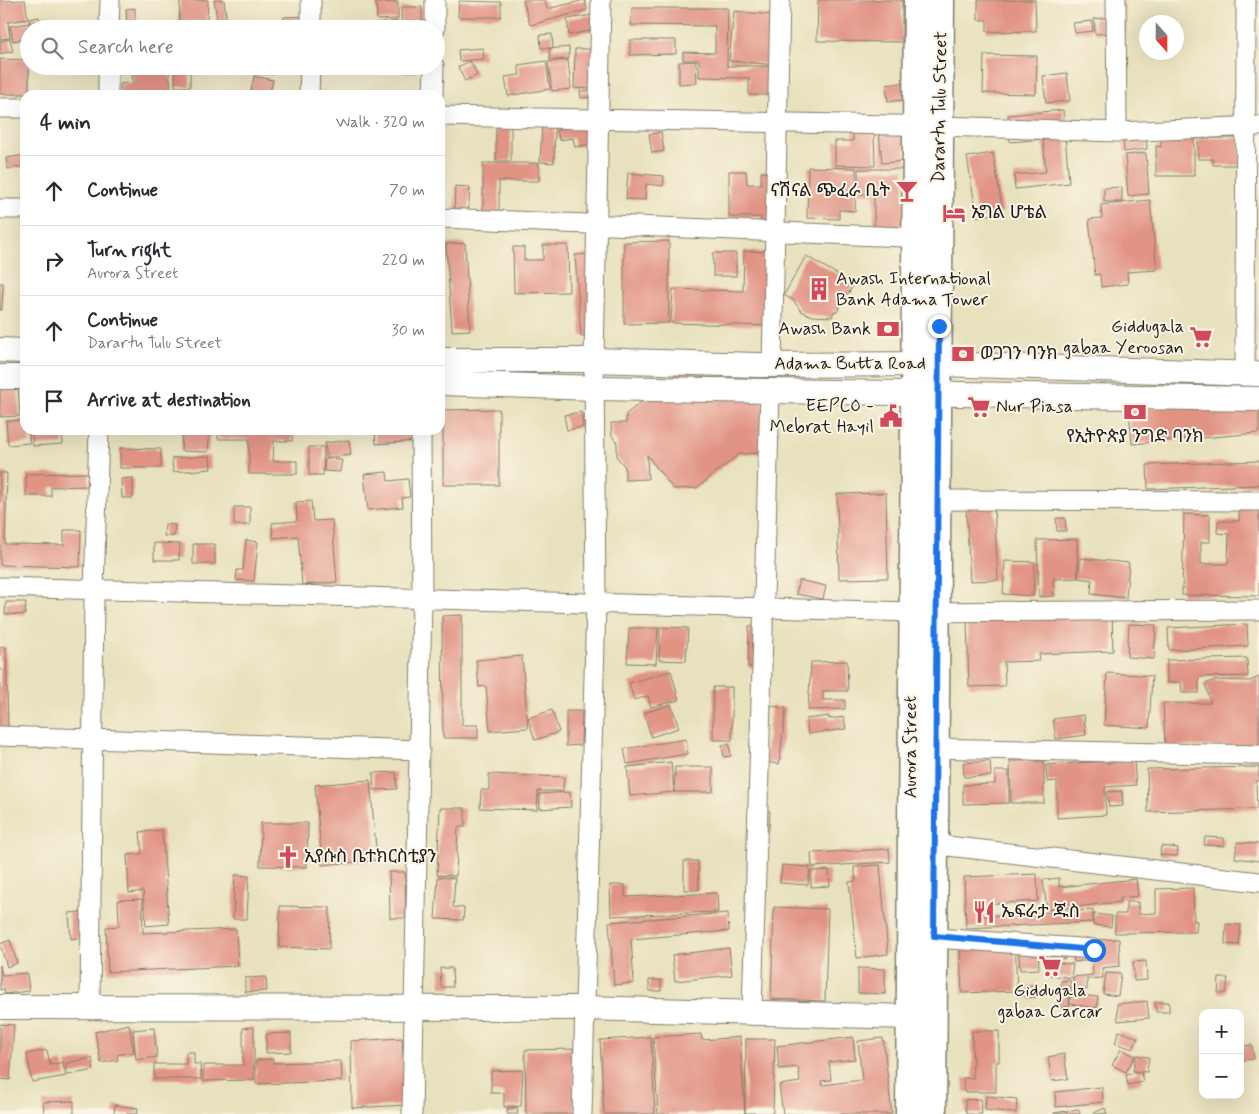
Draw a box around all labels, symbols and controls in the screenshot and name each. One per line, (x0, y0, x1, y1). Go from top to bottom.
north arrow (1139, 15, 1184, 60)
search box (20, 20, 445, 75)
street label: Darartu Tulu Street (927, 31, 953, 183)
icon: search (38, 34, 66, 62)
text: Search here (78, 35, 174, 60)
text: 4 min (40, 109, 91, 137)
text: Walk · 320 m (336, 112, 425, 133)
icon: ahead (40, 177, 68, 205)
text: Continue (87, 178, 158, 203)
bar icon: ናሽናል ጭፈራ ቤት (894, 178, 920, 204)
place label: ናሽናል ጭፈራ ቤት (770, 179, 890, 203)
text: 70 m (389, 180, 425, 201)
hotel icon: ኤግል ሆቴል (941, 200, 967, 226)
place label: ኤግል ሆቴል (971, 201, 1047, 225)
text: Turn right (87, 238, 171, 263)
icon: right (40, 247, 68, 275)
text: 220 m (382, 250, 425, 271)
text: Aurora Street (87, 263, 178, 284)
place label: Awash International Bank Adama Tower (836, 267, 991, 312)
building icon: Awash International Bank Adama Tower (806, 276, 832, 302)
text: Continue (87, 308, 158, 333)
route end (928, 315, 951, 338)
place label: Giddugala gabaa Yeroosan (1063, 315, 1184, 360)
bank icon: Awash Bank (875, 316, 901, 342)
icon: ahead (40, 317, 68, 345)
place label: Awash Bank (778, 317, 871, 341)
text: 30 m (392, 320, 425, 341)
supermarket icon: Giddugala gabaa Yeroosan (1188, 324, 1214, 350)
text: Darartu Tulu Street (87, 333, 222, 354)
bank icon: ወጋገን ባንክ (950, 341, 976, 367)
place label: ወጋገን ባንክ (980, 342, 1058, 366)
street label: Adama Butta Road (774, 352, 926, 376)
icon: arrive (40, 387, 68, 415)
text: Arrive at destination (87, 388, 251, 413)
place label: EEPCO - Mebrat Hayil (770, 394, 874, 439)
supermarket icon: Nur Piasa (966, 394, 992, 420)
place label: Nur Piasa (996, 395, 1073, 419)
bank icon: የኢትዮጵያ ንግድ ባንክ (1122, 399, 1148, 425)
public building icon: EEPCO - Mebrat Hayil (878, 403, 904, 429)
place label: የኢትዮጵያ ንግድ ባንክ (1066, 425, 1204, 449)
street label: Aurora Street (899, 695, 923, 798)
church icon: ኢየሱስ ቤተክርስቲያን (275, 844, 301, 870)
place label: ኢየሱስ ቤተክርስቲያን (304, 845, 436, 869)
restaurant icon: ኤፍራታ ጁስ (971, 899, 997, 925)
place label: ኤፍራታ ጁስ (1001, 900, 1080, 924)
route start (1083, 939, 1106, 962)
supermarket icon: Giddugala gabaa Carcar (1037, 953, 1063, 979)
place label: Giddugala gabaa Carcar (997, 979, 1103, 1024)
map controls (1199, 1009, 1244, 1099)
button: + (1199, 1009, 1244, 1054)
button: − (1199, 1054, 1244, 1099)

